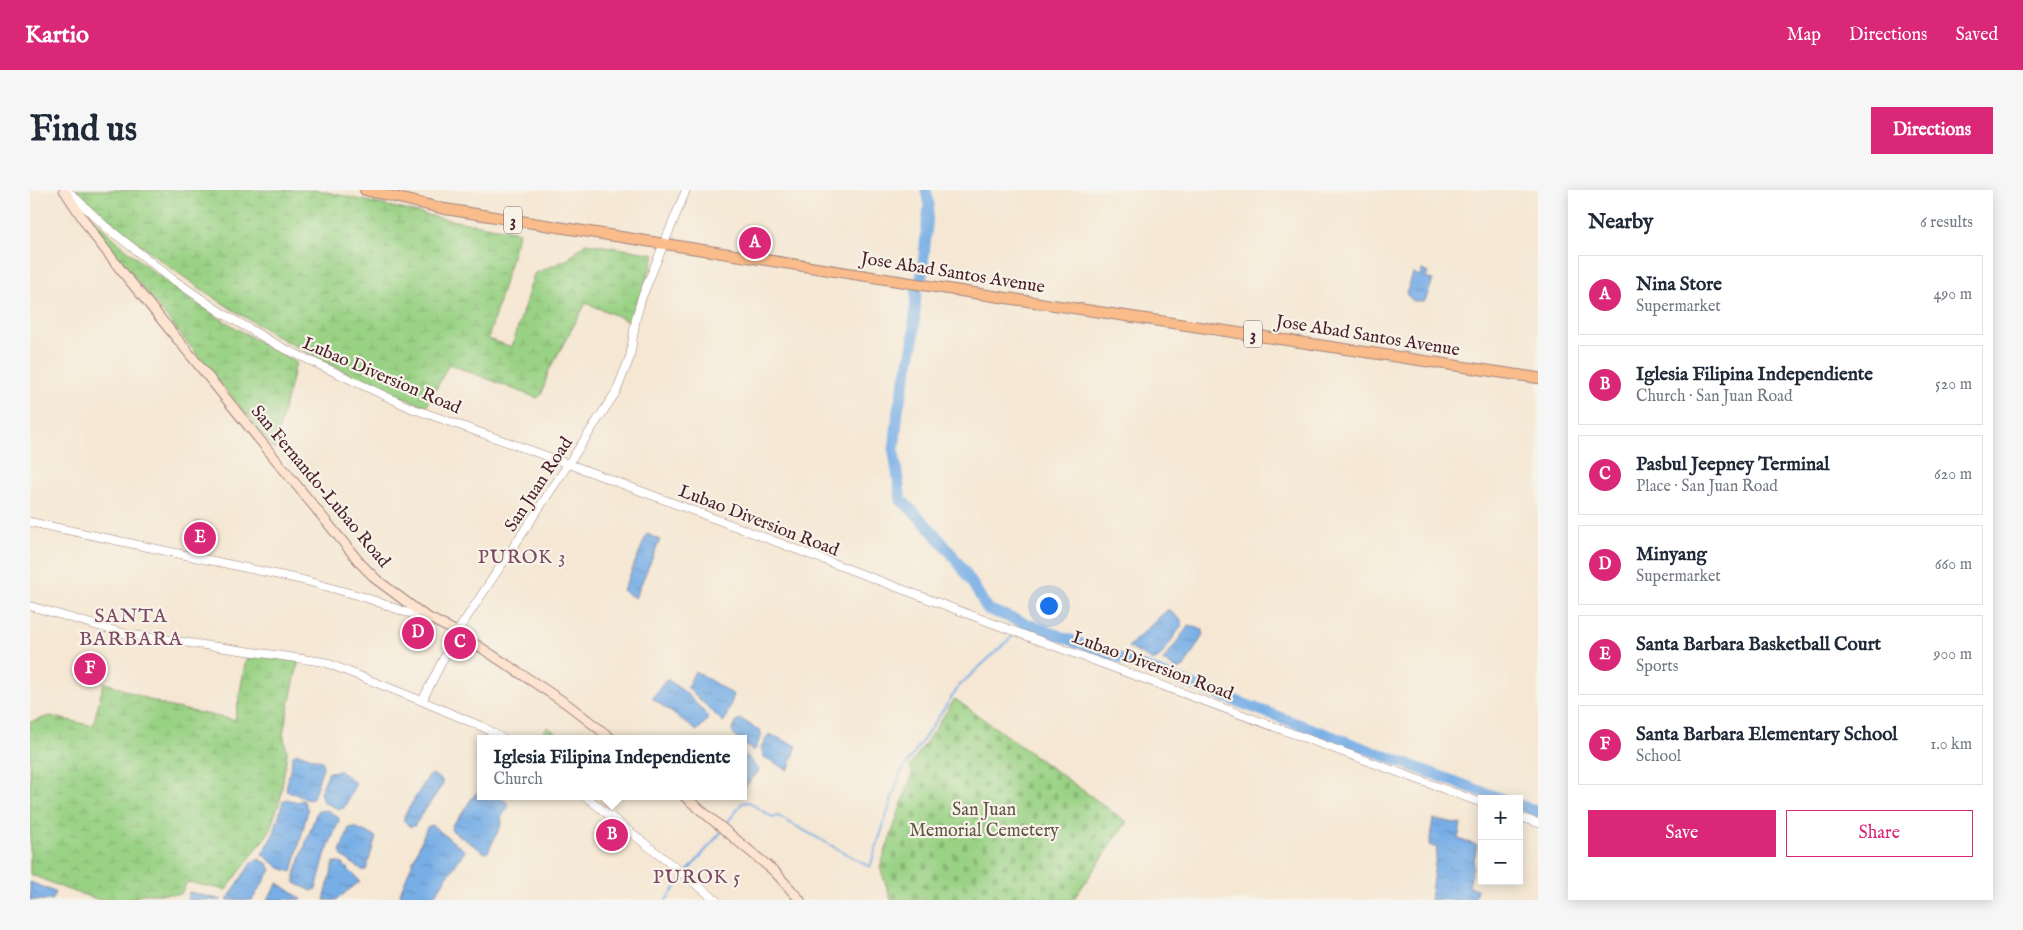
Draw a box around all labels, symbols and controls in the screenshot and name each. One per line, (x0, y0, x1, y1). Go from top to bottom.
text: Kartio (25, 20, 89, 51)
text: Map (1787, 24, 1821, 47)
text: Directions (1849, 24, 1927, 47)
text: Saved (1955, 24, 1998, 47)
button: Directions (1871, 107, 1993, 154)
text: Find us (30, 108, 137, 153)
road number: 3 (504, 206, 522, 234)
text: Nearby (1588, 209, 1653, 236)
text: 6 results (1920, 213, 1973, 233)
pin: A (739, 224, 771, 262)
street label: Jose Abad Santos Avenue (857, 247, 1046, 299)
text: Nina Store (1636, 273, 1722, 297)
text: A (1600, 285, 1610, 305)
text: 490 m (1933, 285, 1972, 305)
text: Supermarket (1636, 297, 1721, 317)
street label: Jose Abad Santos Avenue (1272, 310, 1461, 362)
road number: 3 (1244, 320, 1262, 348)
street label: Lubao Diversion Road (299, 333, 465, 420)
text: Iglesia Filipina Independiente (1636, 363, 1873, 387)
text: B (1600, 375, 1610, 395)
text: 520 m (1935, 375, 1972, 395)
text: Church · San Juan Road (1636, 387, 1793, 407)
street label: San Fernando-Lubao Road (245, 401, 395, 573)
street label: San Juan Road (500, 433, 579, 537)
text: Pasbul Jeepney Terminal (1636, 453, 1830, 477)
text: C (1599, 465, 1611, 485)
text: 620 m (1934, 465, 1972, 485)
text: Place · San Juan Road (1636, 477, 1778, 497)
street label: Lubao Diversion Road (675, 480, 842, 563)
pin: E (184, 519, 216, 557)
text: Minyang (1636, 543, 1707, 567)
district label: PUROK 3 (478, 546, 566, 570)
text: D (1599, 555, 1611, 575)
text: 660 m (1935, 555, 1972, 575)
text: Supermarket (1636, 567, 1721, 587)
your location (1036, 593, 1062, 619)
district label: SANTA BARBARA (79, 604, 183, 652)
pin: D (402, 614, 434, 652)
pin: C (444, 624, 476, 662)
street label: Lubao Diversion Road (1069, 627, 1237, 706)
text: Santa Barbara Basketball Court (1636, 633, 1881, 657)
text: E (1599, 645, 1611, 665)
text: 900 m (1933, 645, 1972, 665)
pin: F (74, 650, 106, 688)
text: Sports (1636, 657, 1678, 677)
text: Santa Barbara Elementary School (1636, 723, 1898, 747)
popup (477, 735, 747, 800)
text: F (1600, 735, 1610, 755)
text: 1.0 km (1930, 735, 1972, 755)
text: Iglesia Filipina Independiente (493, 746, 731, 770)
text: School (1636, 747, 1681, 767)
text: Church (493, 770, 543, 790)
map controls (1478, 795, 1523, 885)
button: + (1478, 795, 1523, 840)
park label: San Juan Memorial Cemetery (909, 799, 1059, 843)
button: Save (1588, 810, 1776, 857)
button: Share (1786, 810, 1973, 857)
pin: B (596, 816, 628, 854)
button: − (1478, 840, 1523, 885)
district label: PUROK 5 (653, 866, 741, 890)

